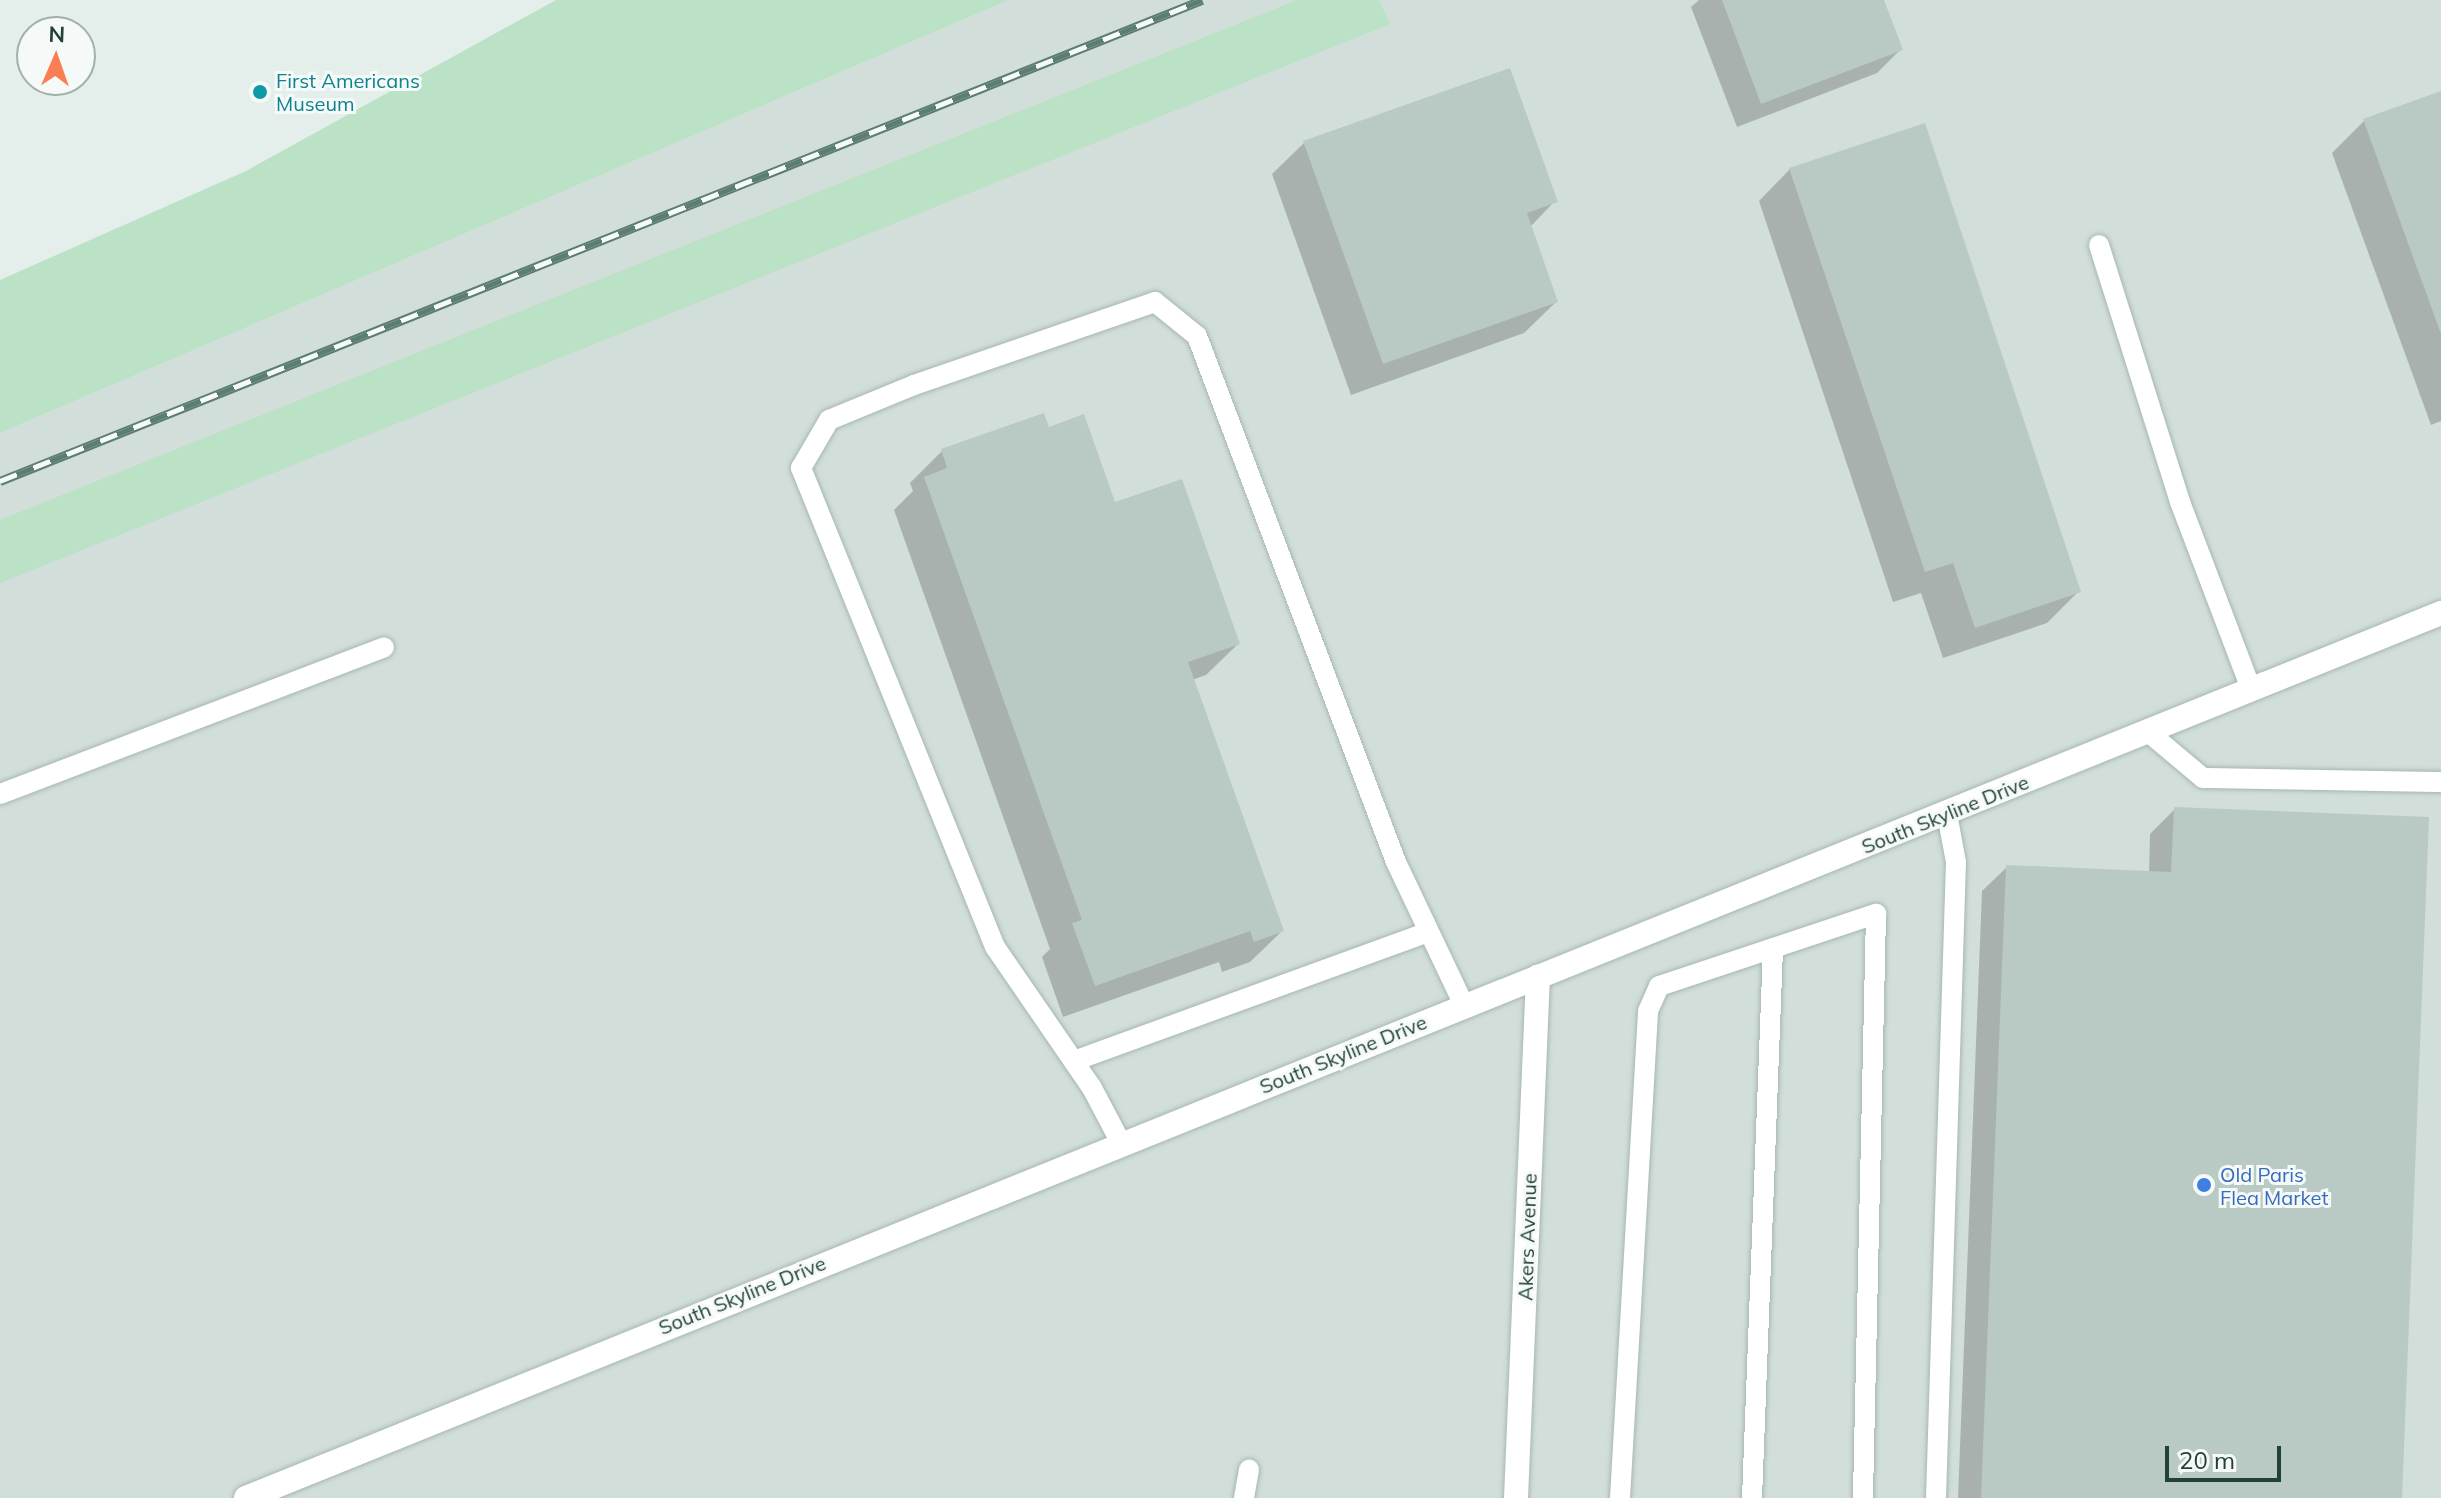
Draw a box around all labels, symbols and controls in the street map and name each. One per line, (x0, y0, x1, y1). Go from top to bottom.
north arrow (16, 16, 96, 96)
text: N (48, 20, 66, 48)
place label: First Americans Museum (276, 68, 420, 115)
marker: First Americans Museum (251, 83, 269, 101)
street label: South Skyline Drive (1858, 770, 2032, 858)
street label: South Skyline Drive (1256, 1010, 1430, 1098)
place label: Old Paris Flea Market (2220, 1162, 2328, 1209)
street label: Akers Avenue (1513, 1173, 1541, 1301)
marker: Old Paris Flea Market (2195, 1176, 2213, 1194)
street label: South Skyline Drive (655, 1251, 829, 1339)
scale bar (2169, 1430, 2285, 1480)
text: 20 m (2179, 1445, 2235, 1475)

